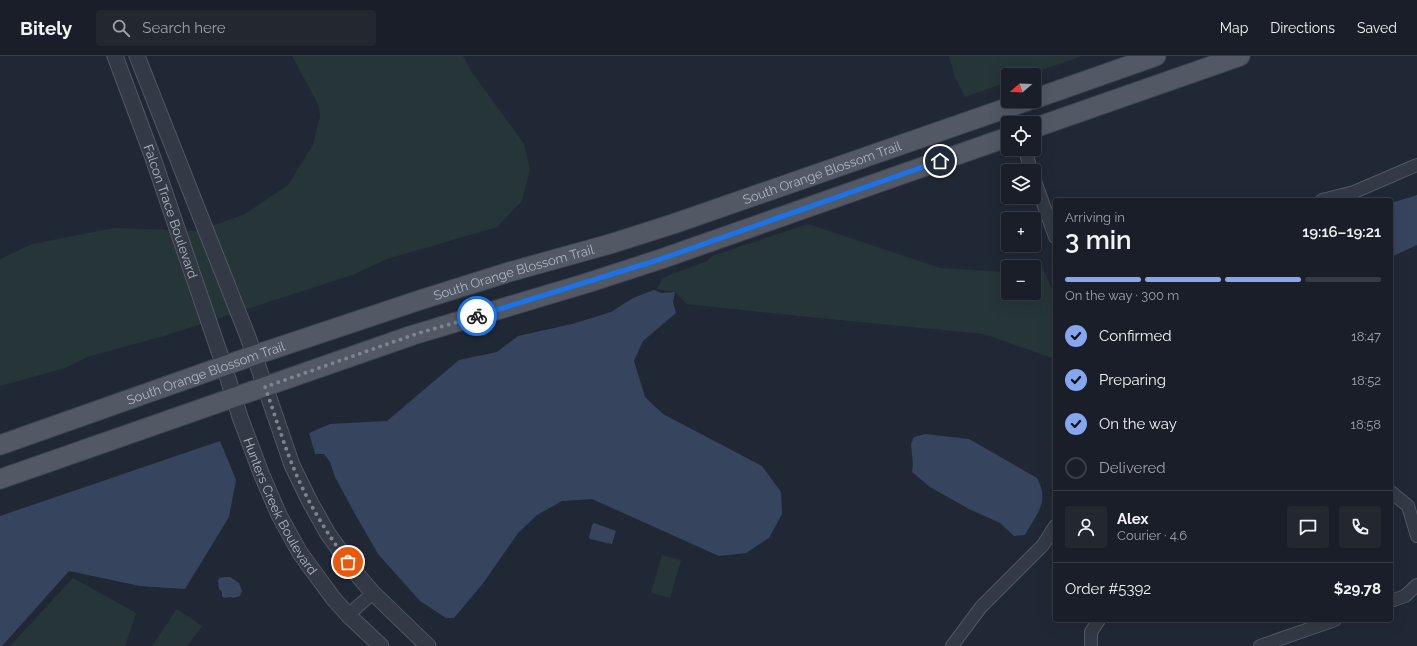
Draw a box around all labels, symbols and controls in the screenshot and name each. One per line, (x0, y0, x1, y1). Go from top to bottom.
search box (96, 10, 376, 46)
text: Bitely (20, 17, 72, 39)
icon: search (110, 17, 132, 39)
text: Search here (142, 19, 226, 37)
text: Map (1220, 20, 1248, 36)
text: Directions (1270, 20, 1335, 36)
text: Saved (1357, 20, 1397, 36)
north arrow (1001, 68, 1041, 108)
map controls (1001, 68, 1041, 300)
button: locate (1001, 116, 1041, 156)
street label: South Orange Blossom Trail (741, 138, 903, 207)
street label: Falcon Trace Boulevard (141, 142, 201, 280)
pin (923, 144, 957, 178)
icon: home (929, 150, 951, 172)
button: layers (1001, 164, 1041, 204)
text: Arriving in (1065, 210, 1125, 225)
button: + (1001, 212, 1041, 252)
text: 19:16–19:21 (1302, 223, 1381, 241)
text: 3 min (1065, 225, 1132, 255)
street label: South Orange Blossom Trail (432, 242, 596, 303)
button: − (1001, 260, 1041, 300)
text: On the way · 300 m (1065, 288, 1179, 303)
courier (457, 296, 497, 336)
icon: bike (466, 305, 488, 327)
icon: check (1065, 325, 1087, 347)
text: Confirmed (1099, 327, 1172, 345)
text: 18:47 (1351, 329, 1381, 344)
street label: South Orange Blossom Trail (125, 338, 287, 408)
icon: check (1065, 369, 1087, 391)
text: Preparing (1099, 371, 1166, 389)
text: 18:52 (1351, 373, 1381, 388)
icon: check (1065, 413, 1087, 435)
text: On the way (1099, 415, 1177, 433)
text: 18:58 (1350, 417, 1381, 432)
street label: Hunters Creek Boulevard (240, 435, 320, 578)
text: Delivered (1099, 459, 1166, 477)
button: person (1065, 506, 1107, 548)
button: chat (1287, 506, 1329, 548)
button: phone (1339, 506, 1381, 548)
text: Alex (1117, 510, 1148, 528)
text: Courier · 4.6 (1117, 528, 1187, 543)
pin (331, 545, 365, 579)
icon: bag (337, 551, 359, 573)
text: Order #5392 (1065, 580, 1151, 598)
text: $29.78 (1334, 580, 1381, 598)

